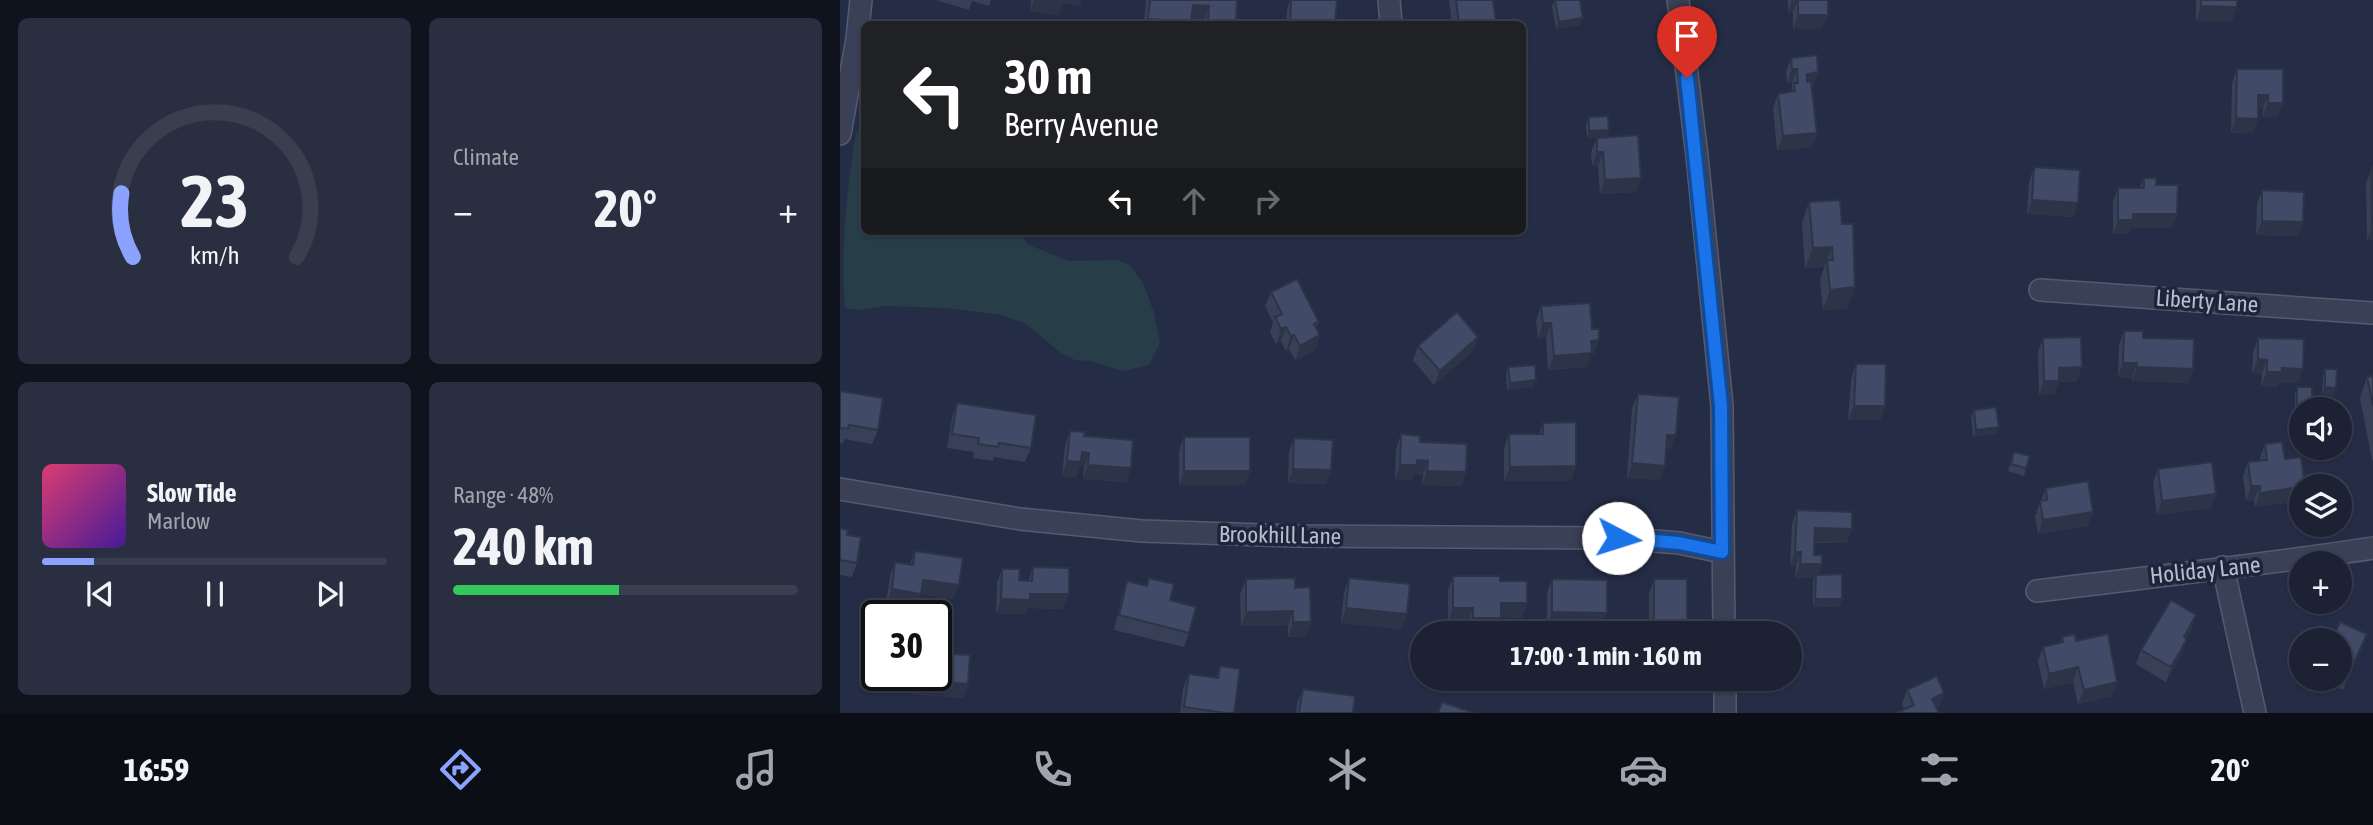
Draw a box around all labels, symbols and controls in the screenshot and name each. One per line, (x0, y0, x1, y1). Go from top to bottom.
pin (1657, 6, 1717, 78)
icon: arrive (1668, 17, 1706, 55)
text: 30 m (1004, 48, 1092, 104)
icon: left (889, 49, 980, 140)
text: Berry Avenue (1004, 106, 1159, 143)
text: Climate (453, 144, 519, 170)
text: 23 (180, 159, 249, 242)
text: 20° (594, 178, 657, 238)
icon: left (1102, 182, 1140, 220)
icon: ahead (1175, 182, 1213, 220)
icon: right (1248, 182, 1286, 220)
text: − (453, 188, 473, 231)
text: + (778, 188, 798, 231)
text: km/h (190, 241, 239, 269)
street label: Liberty Lane (2155, 284, 2259, 318)
map controls (2289, 397, 2352, 691)
button: sound (2289, 397, 2352, 460)
button: layers (2289, 474, 2352, 537)
text: Slow Tide (147, 478, 237, 508)
text: Range · 48% (453, 482, 553, 508)
position arrow (1581, 501, 1655, 575)
text: Marlow (147, 508, 210, 534)
text: 240 km (453, 516, 594, 576)
street label: Brookhill Lane (1219, 521, 1341, 549)
street label: Holiday Lane (2148, 551, 2262, 589)
button: + (2289, 551, 2352, 614)
icon: previous (81, 575, 119, 613)
icon: pause (196, 575, 234, 613)
icon: next (311, 575, 349, 613)
speed limit sign: 30 (861, 600, 952, 691)
button: − (2289, 628, 2352, 691)
text: 17:00 · 1 min · 160 m (1510, 641, 1702, 671)
icon: directions (436, 745, 485, 794)
icon: music (732, 745, 781, 794)
icon: phone (1028, 745, 1077, 794)
icon: climate (1323, 745, 1372, 794)
icon: car (1619, 745, 1668, 794)
icon: filters (1915, 745, 1964, 794)
text: 16:59 (123, 751, 189, 788)
text: 20° (2211, 751, 2250, 788)

